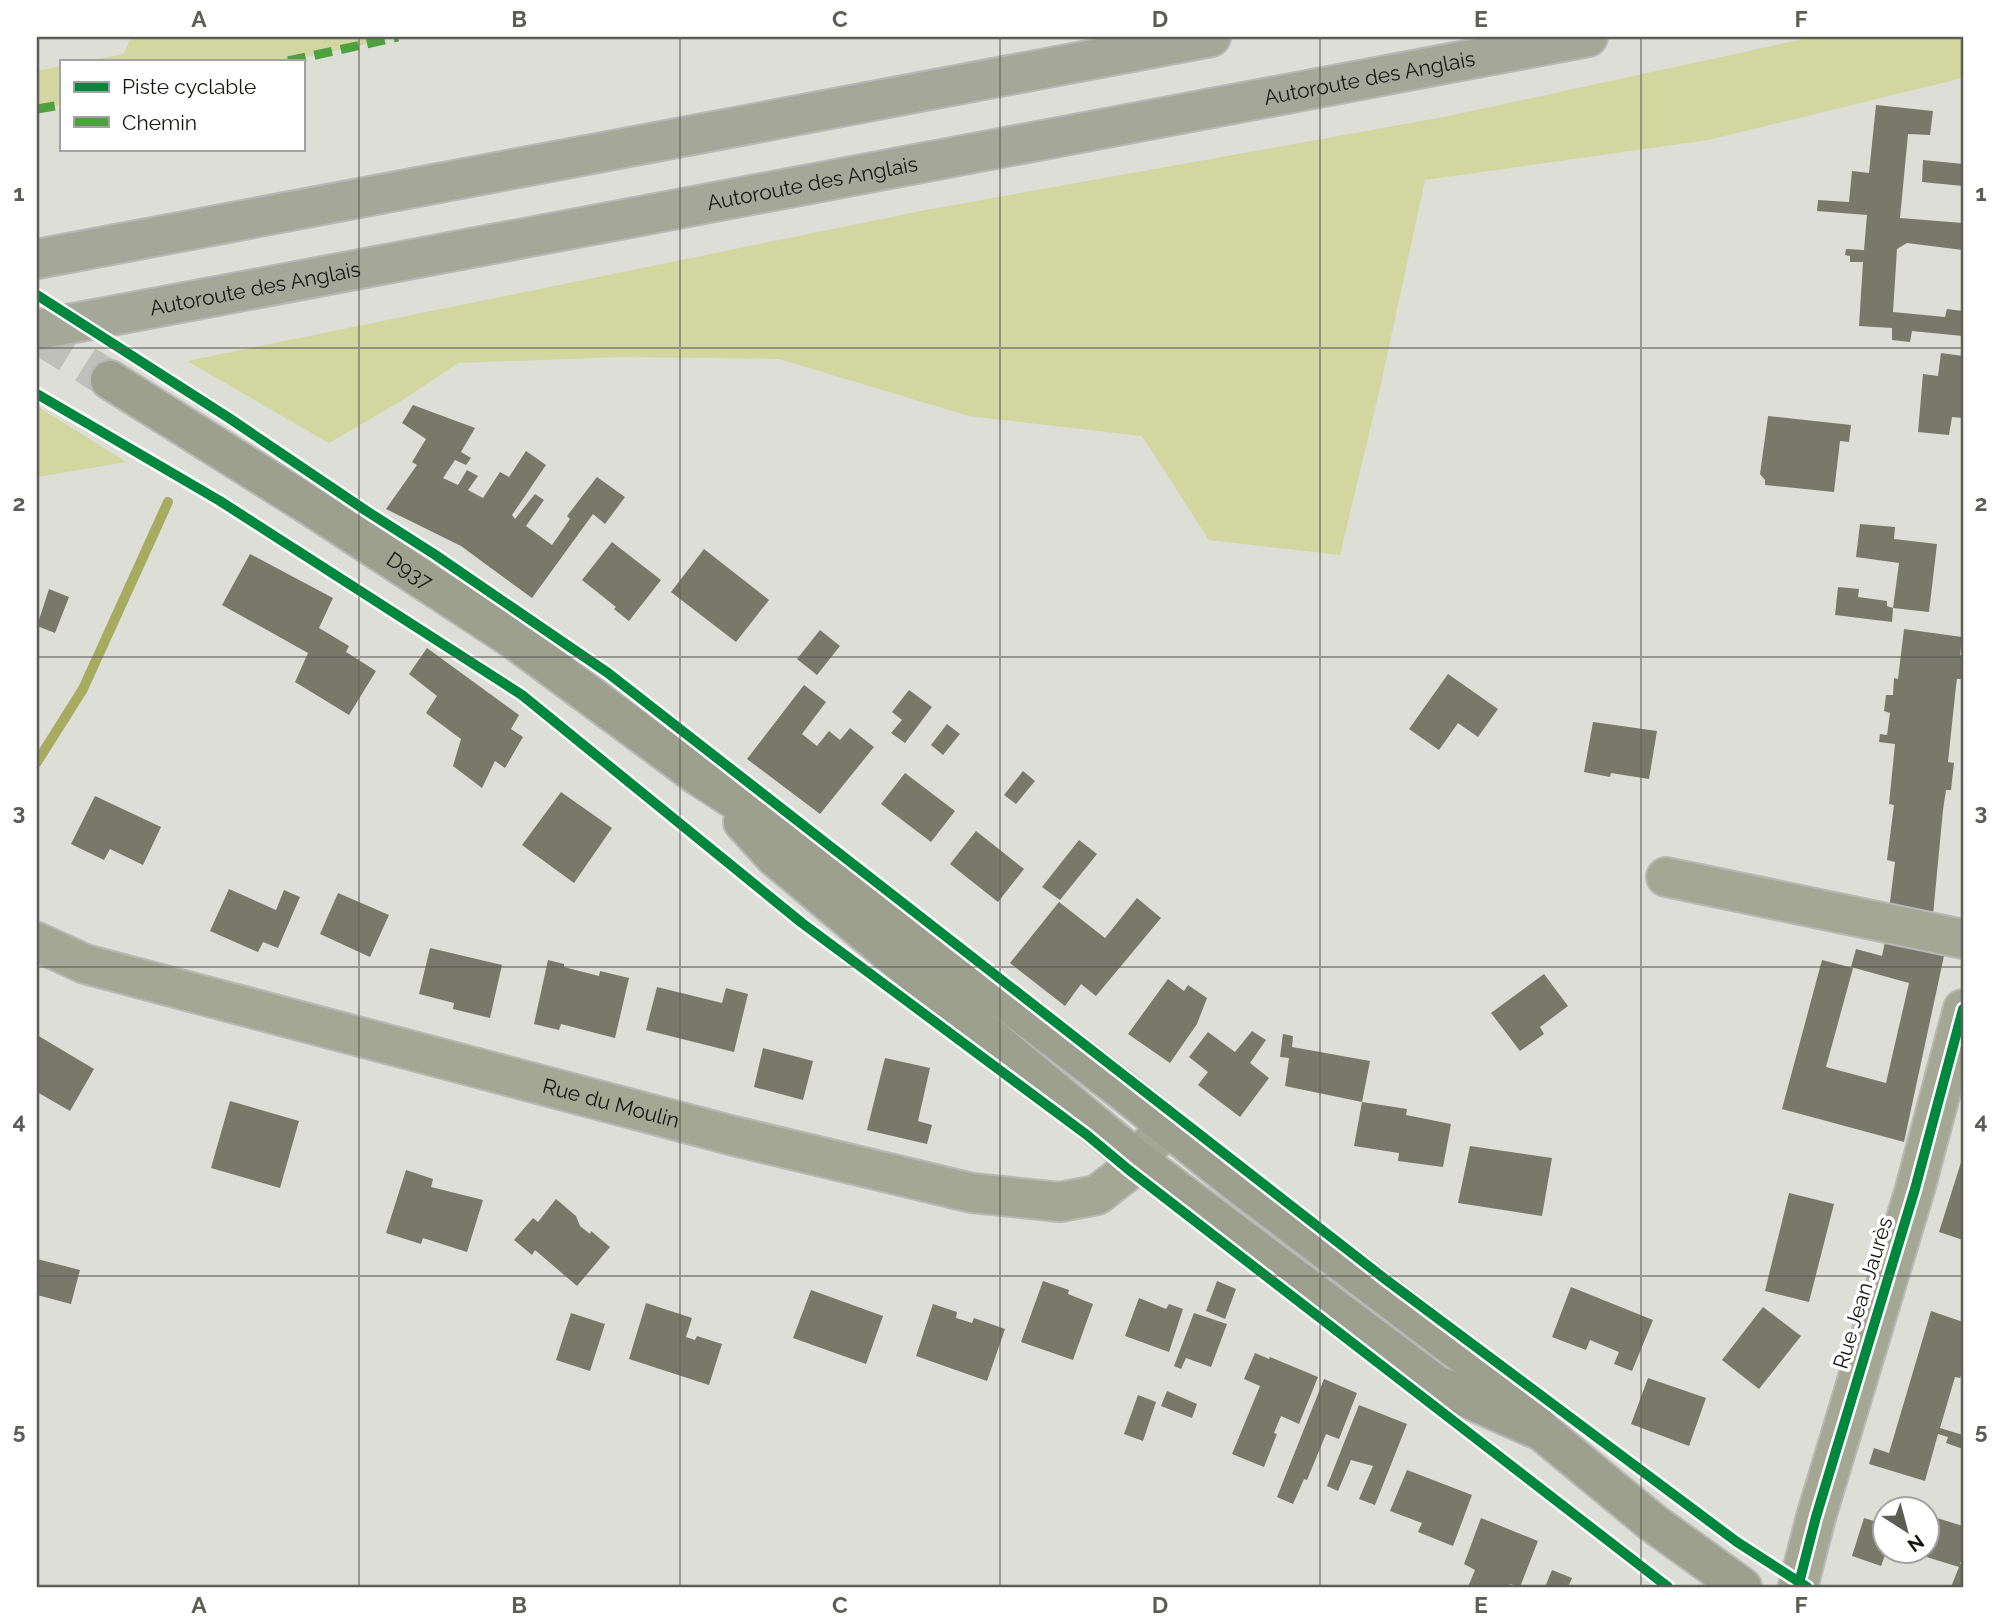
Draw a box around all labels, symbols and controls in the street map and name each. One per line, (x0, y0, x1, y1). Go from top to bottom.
text: A (191, 5, 207, 32)
text: B (511, 5, 527, 32)
text: C (832, 5, 848, 32)
text: D (1152, 5, 1168, 32)
text: E (1474, 5, 1488, 32)
text: F (1794, 5, 1808, 32)
street label: Autoroute des Anglais (1262, 46, 1477, 110)
legend (60, 60, 304, 150)
text: Piste cyclable (122, 74, 256, 99)
text: Chemin (122, 110, 197, 135)
street label: Autoroute des Anglais (705, 151, 920, 215)
text: 1 (13, 179, 25, 206)
text: 1 (1975, 179, 1987, 206)
street label: Autoroute des Anglais (148, 256, 363, 320)
text: 2 (13, 489, 25, 516)
text: 2 (1975, 489, 1987, 516)
street label: D937 (382, 546, 438, 595)
text: 3 (13, 798, 25, 825)
text: 3 (1975, 798, 1987, 825)
street label: Rue du Moulin (540, 1073, 682, 1133)
text: 4 (12, 1107, 26, 1134)
text: 4 (1974, 1107, 1988, 1134)
street label: Rue Jean Jaurès (1828, 1214, 1897, 1372)
text: 5 (13, 1417, 26, 1444)
text: 5 (1975, 1417, 1988, 1444)
north arrow (1870, 1494, 1940, 1564)
text: N (1904, 1531, 1928, 1557)
text: A (191, 1591, 207, 1618)
text: B (511, 1591, 527, 1618)
text: C (832, 1591, 848, 1618)
text: D (1152, 1591, 1168, 1618)
text: E (1474, 1591, 1488, 1618)
text: F (1794, 1591, 1808, 1618)

